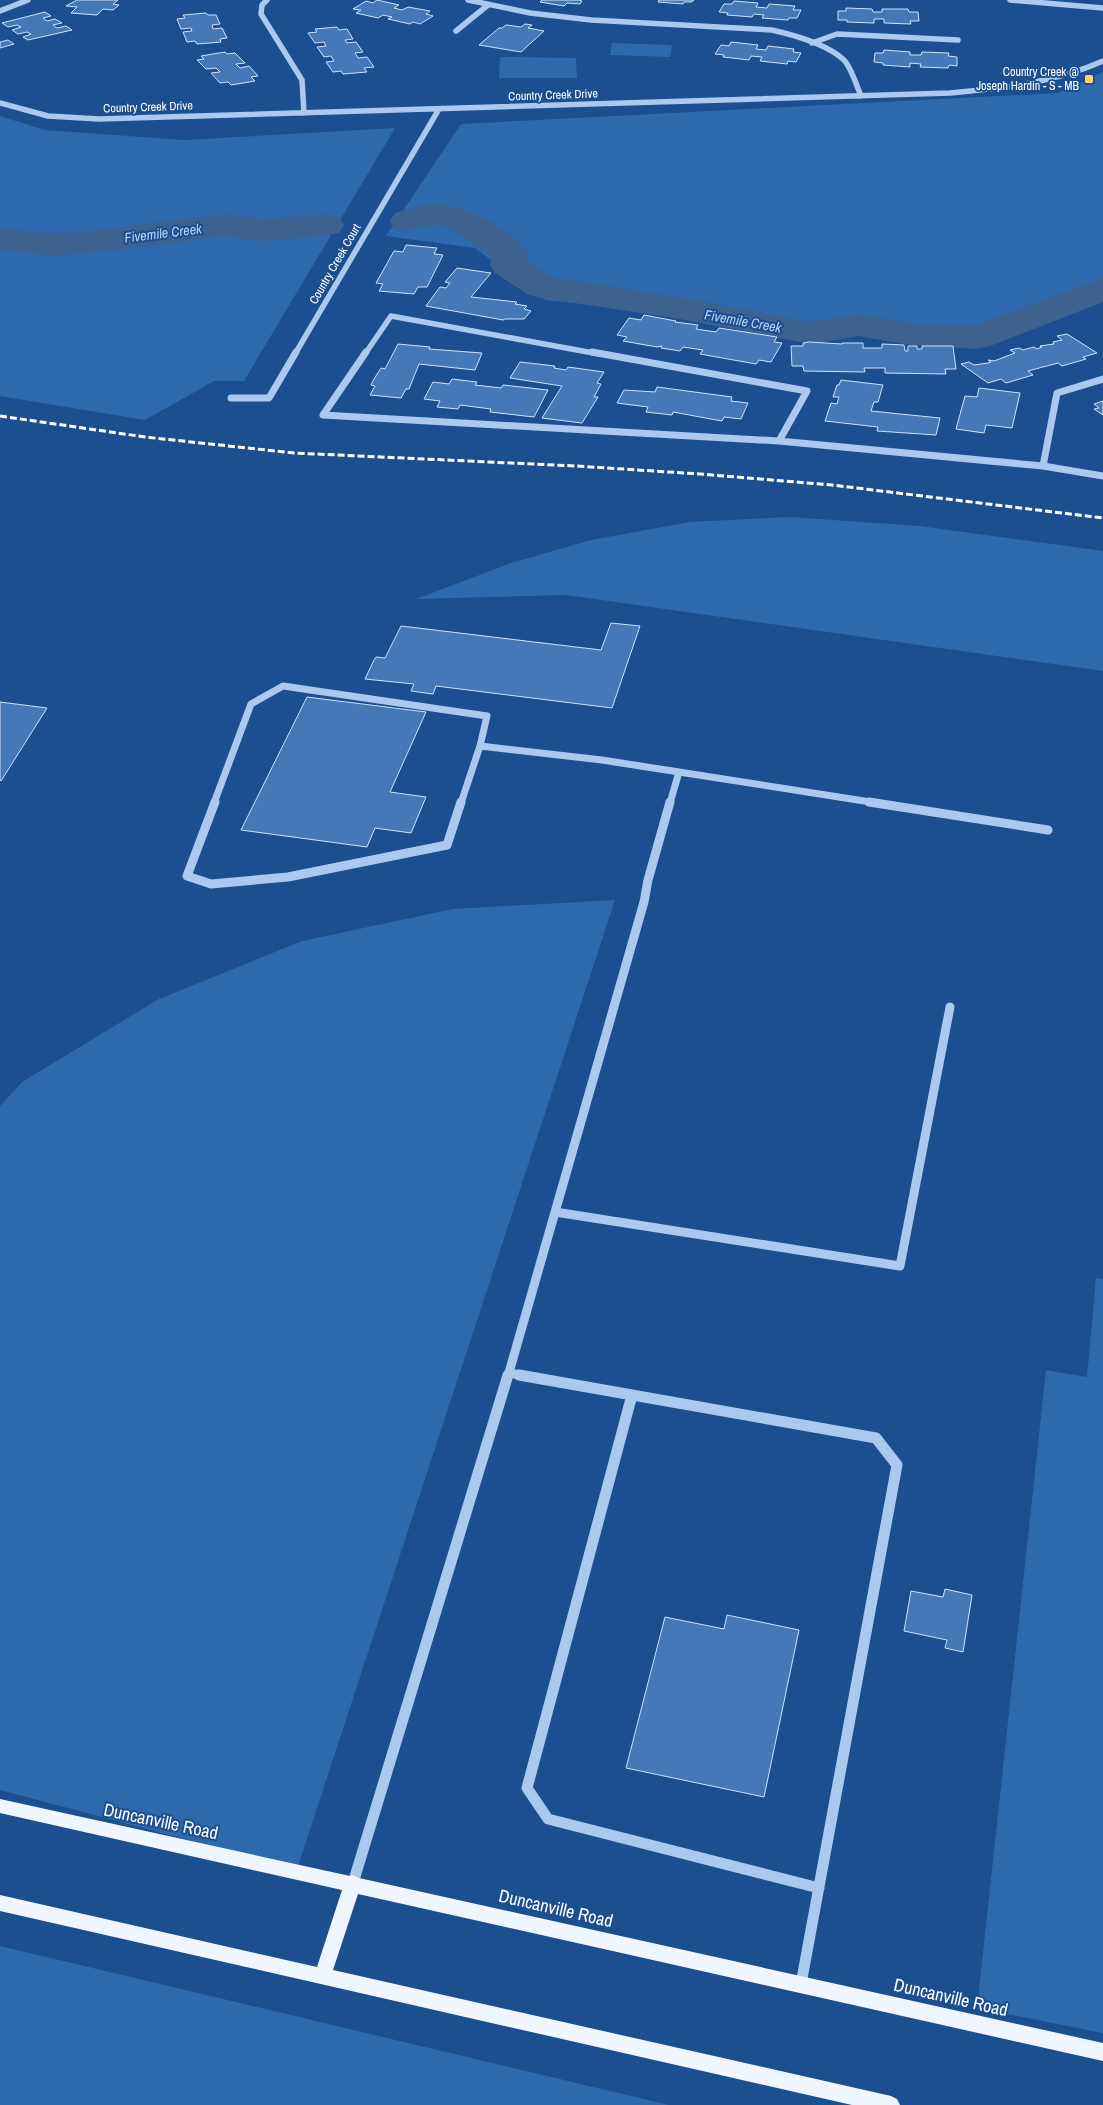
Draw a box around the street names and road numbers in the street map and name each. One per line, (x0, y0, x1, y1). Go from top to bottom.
street label: Country Creek Drive (508, 85, 598, 105)
street label: Country Creek Drive (103, 97, 193, 117)
street label: Country Creek Court (306, 221, 365, 307)
street label: Duncanville Road (101, 1797, 221, 1845)
street label: Duncanville Road (496, 1883, 616, 1933)
street label: Duncanville Road (891, 1972, 1011, 2022)

